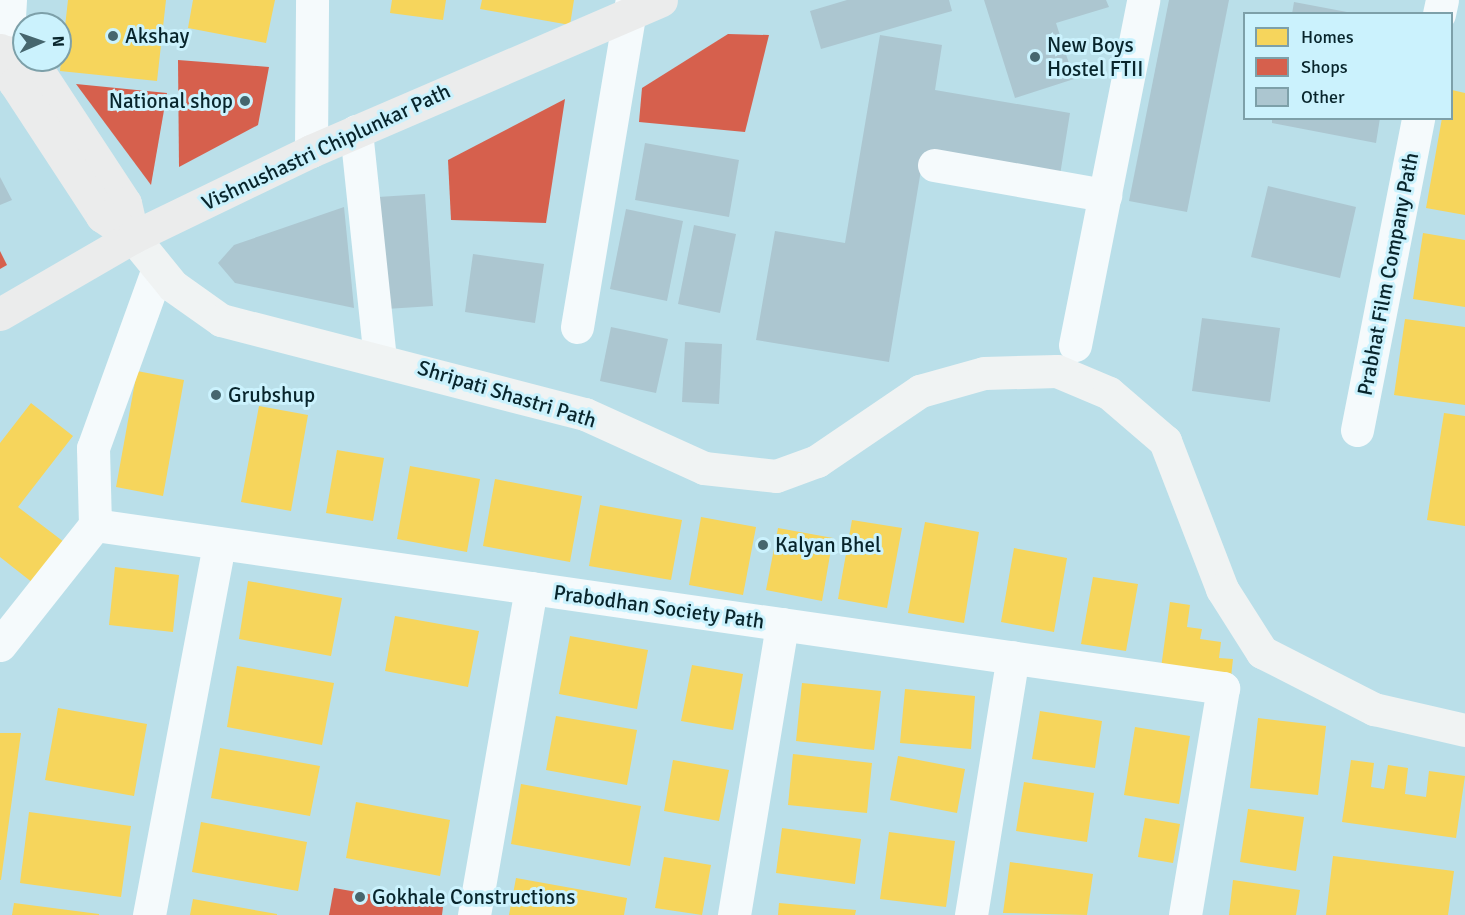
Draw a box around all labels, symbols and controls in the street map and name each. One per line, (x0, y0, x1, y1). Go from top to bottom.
north arrow (12, 12, 72, 72)
legend (1243, 12, 1453, 120)
place label: Akshay (125, 23, 189, 49)
text: Homes (1301, 26, 1354, 48)
marker: Akshay (106, 29, 120, 43)
place label: New Boys Hostel FTII (1047, 32, 1143, 82)
text: N (48, 36, 68, 47)
marker: New Boys Hostel FTII (1028, 50, 1042, 64)
text: Shops (1301, 56, 1348, 78)
street label: Vishnushastri Chiplunkar Path (198, 78, 454, 216)
text: Other (1301, 86, 1345, 108)
place label: National shop (109, 88, 233, 114)
marker: National shop (238, 94, 252, 108)
street label: Prabhat Film Company Path (1352, 150, 1424, 398)
street label: Shripati Shastri Path (415, 355, 599, 433)
place label: Grubshup (228, 382, 315, 408)
marker: Grubshup (209, 388, 223, 402)
place label: Kalyan Bhel (775, 532, 881, 558)
marker: Kalyan Bhel (756, 538, 770, 552)
street label: Prabodhan Society Path (552, 580, 766, 634)
place label: Gokhale Constructions (372, 884, 575, 910)
marker: Gokhale Constructions (353, 890, 367, 904)

